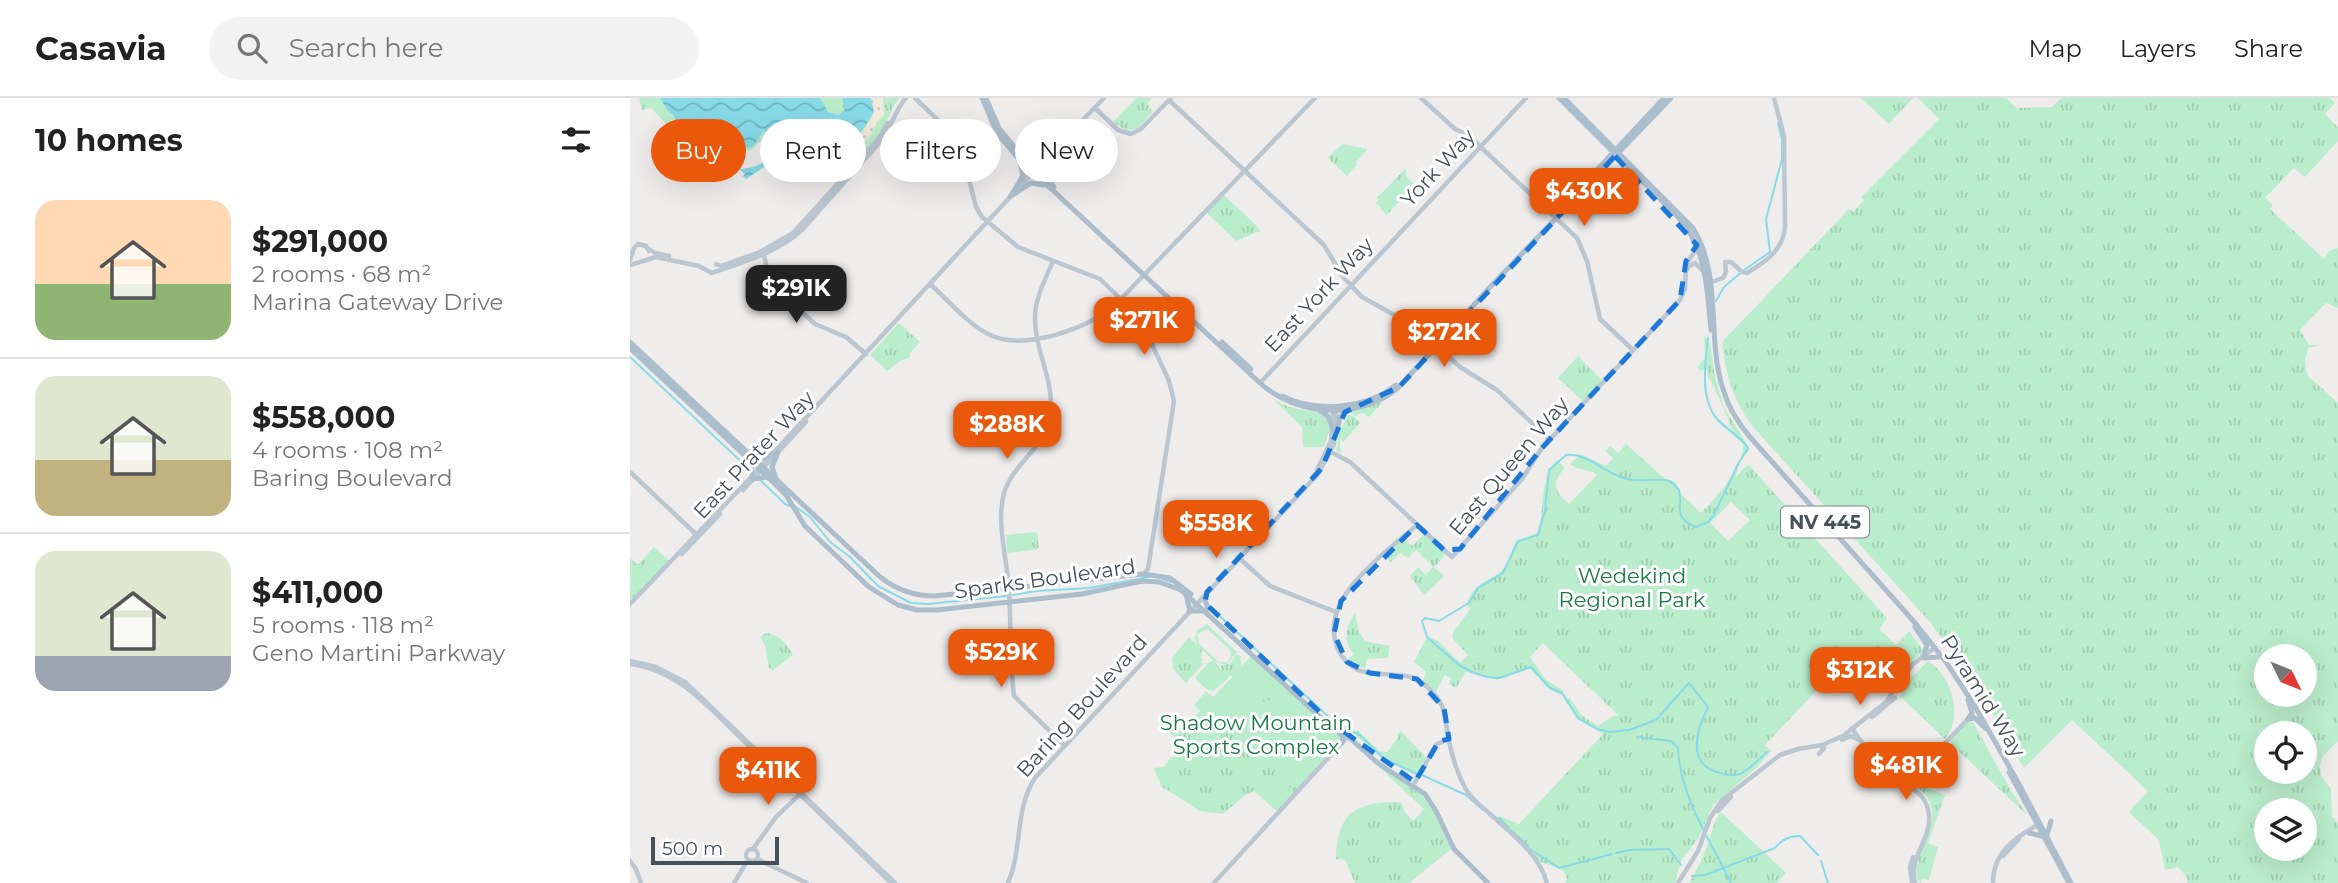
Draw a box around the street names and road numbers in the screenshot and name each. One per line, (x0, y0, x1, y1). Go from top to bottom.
street label: York Way (1395, 123, 1480, 212)
street label: East York Way (1259, 232, 1379, 357)
street label: East Prater Way (688, 385, 820, 524)
street label: East Queen Way (1443, 391, 1574, 540)
road number: NV 445 (1781, 506, 1869, 538)
street label: Sparks Boulevard (953, 553, 1137, 604)
street label: Baring Boulevard (1011, 629, 1152, 782)
street label: Pyramid Way (1936, 630, 2031, 762)

